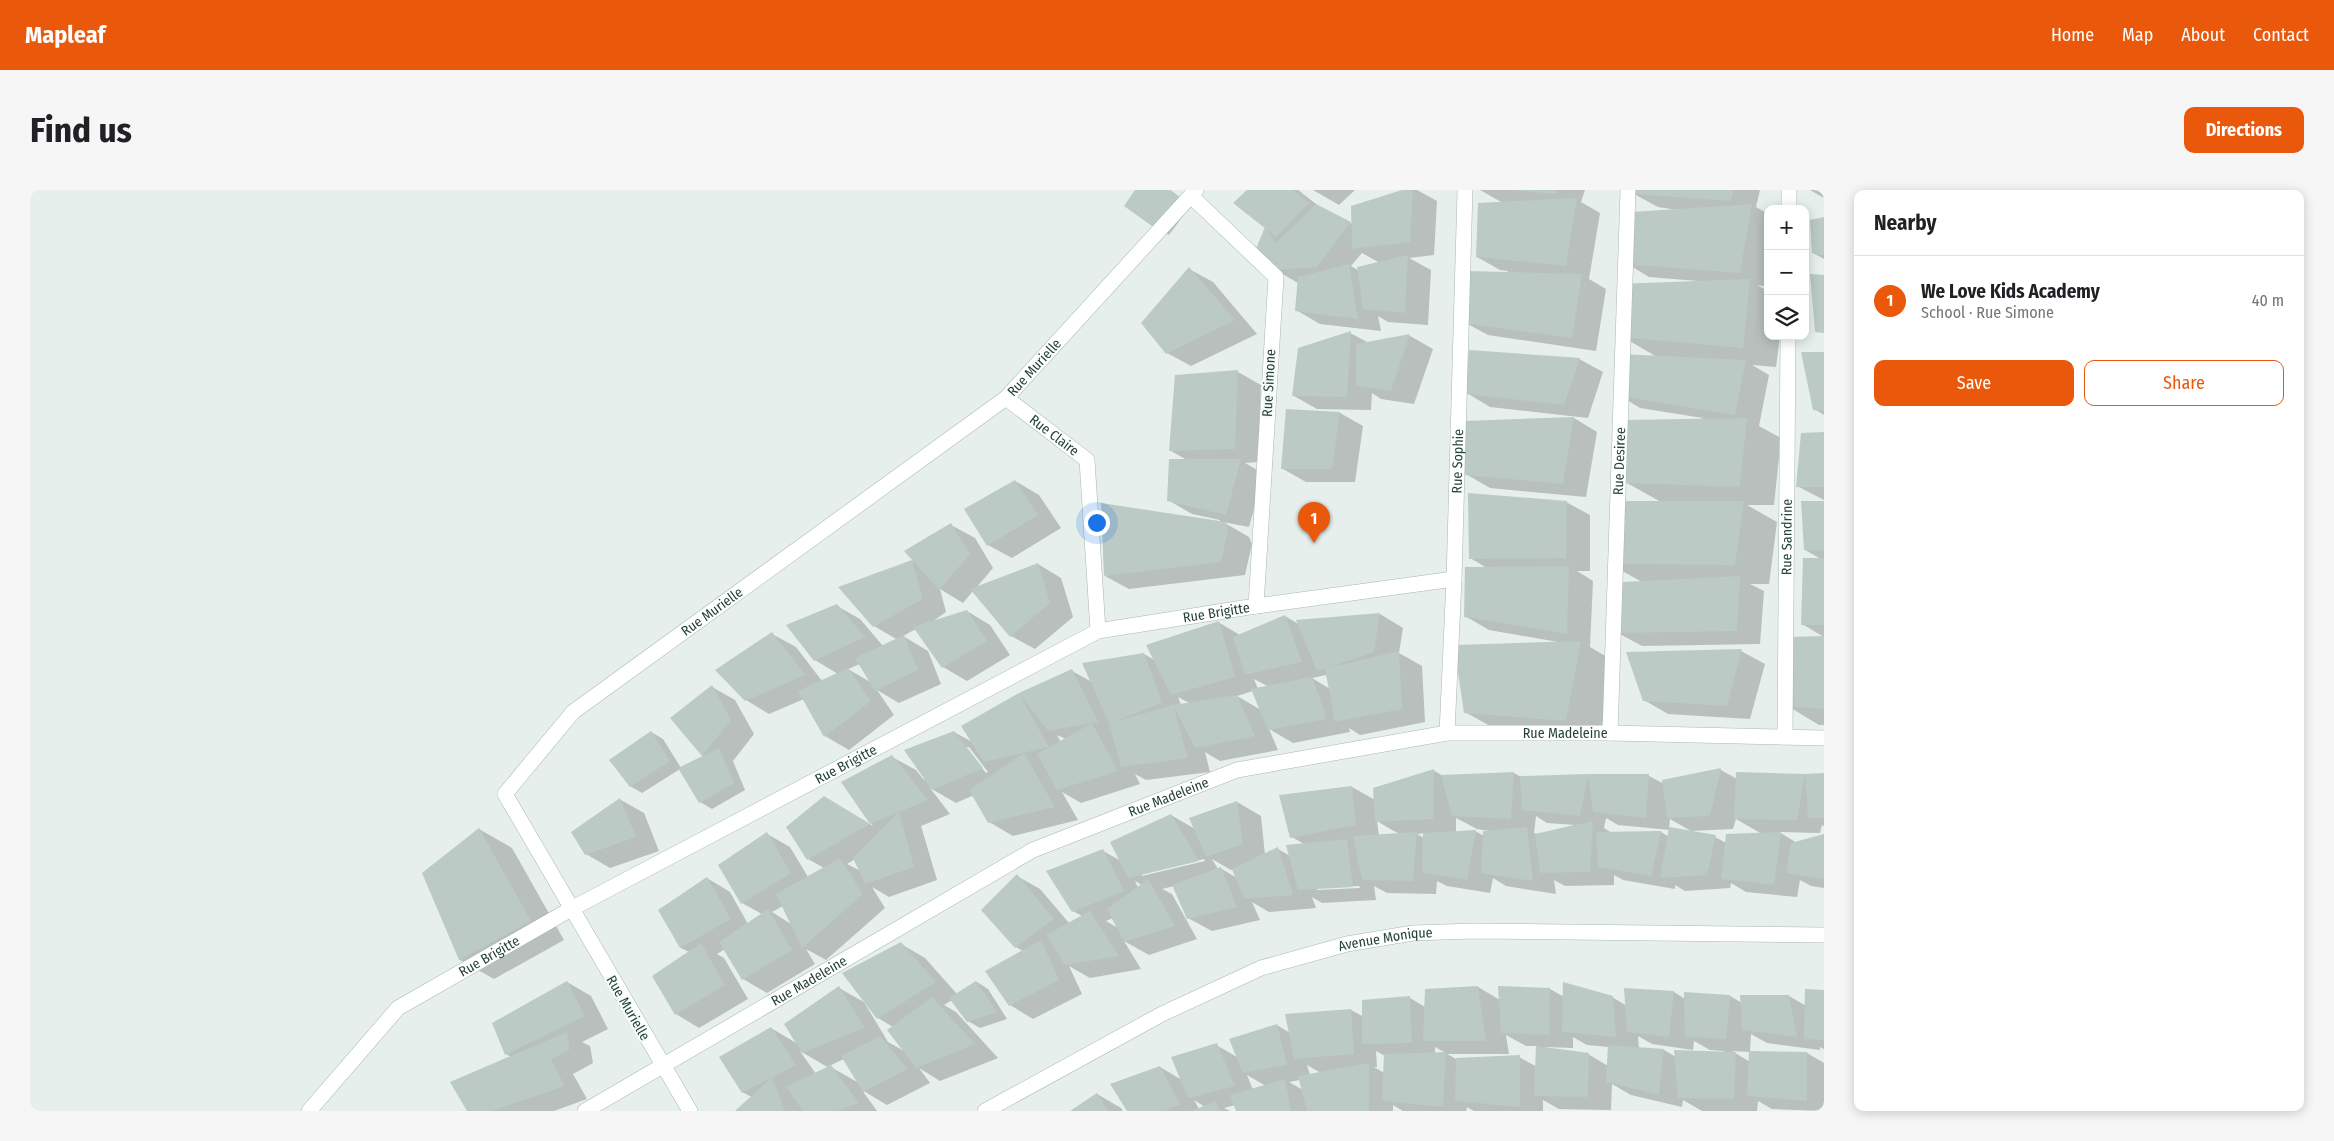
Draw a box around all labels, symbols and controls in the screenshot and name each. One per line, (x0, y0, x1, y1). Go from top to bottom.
text: Mapleaf (25, 21, 105, 49)
text: Home (2051, 24, 2094, 46)
text: Map (2122, 24, 2153, 46)
text: About (2181, 24, 2225, 46)
text: Contact (2253, 24, 2309, 46)
button: Directions (2184, 107, 2304, 153)
text: Find us (30, 109, 132, 151)
map controls (1764, 205, 1809, 340)
button: + (1764, 205, 1809, 250)
text: Nearby (1874, 210, 1936, 236)
button: − (1764, 250, 1809, 295)
text: We Love Kids Academy (1921, 280, 2100, 303)
text: 1 (1887, 291, 1893, 310)
text: 40 m (2252, 291, 2284, 310)
button: layers (1764, 295, 1809, 340)
text: School · Rue Simone (1921, 303, 2054, 322)
street label: Rue Murielle (1003, 335, 1065, 400)
street label: Rue Simone (1259, 348, 1279, 417)
button: Save (1874, 360, 2074, 406)
button: Share (2084, 360, 2284, 406)
street label: Rue Claire (1026, 411, 1083, 459)
street label: Rue Desiree (1609, 427, 1629, 495)
street label: Rue Sophie (1448, 428, 1467, 494)
street label: Rue Sandrine (1778, 499, 1795, 575)
pin: 1 (1298, 502, 1330, 543)
your location (1084, 510, 1110, 536)
street label: Rue Murielle (678, 583, 746, 639)
street label: Rue Brigitte (1182, 599, 1251, 626)
street label: Rue Madeleine (1523, 725, 1608, 742)
street label: Rue Brigitte (812, 741, 879, 787)
street label: Rue Madeleine (1126, 773, 1211, 820)
street label: Avenue Monique (1336, 924, 1433, 955)
street label: Rue Brigitte (456, 932, 523, 980)
street label: Rue Madeleine (768, 952, 850, 1009)
street label: Rue Murielle (603, 973, 653, 1043)

